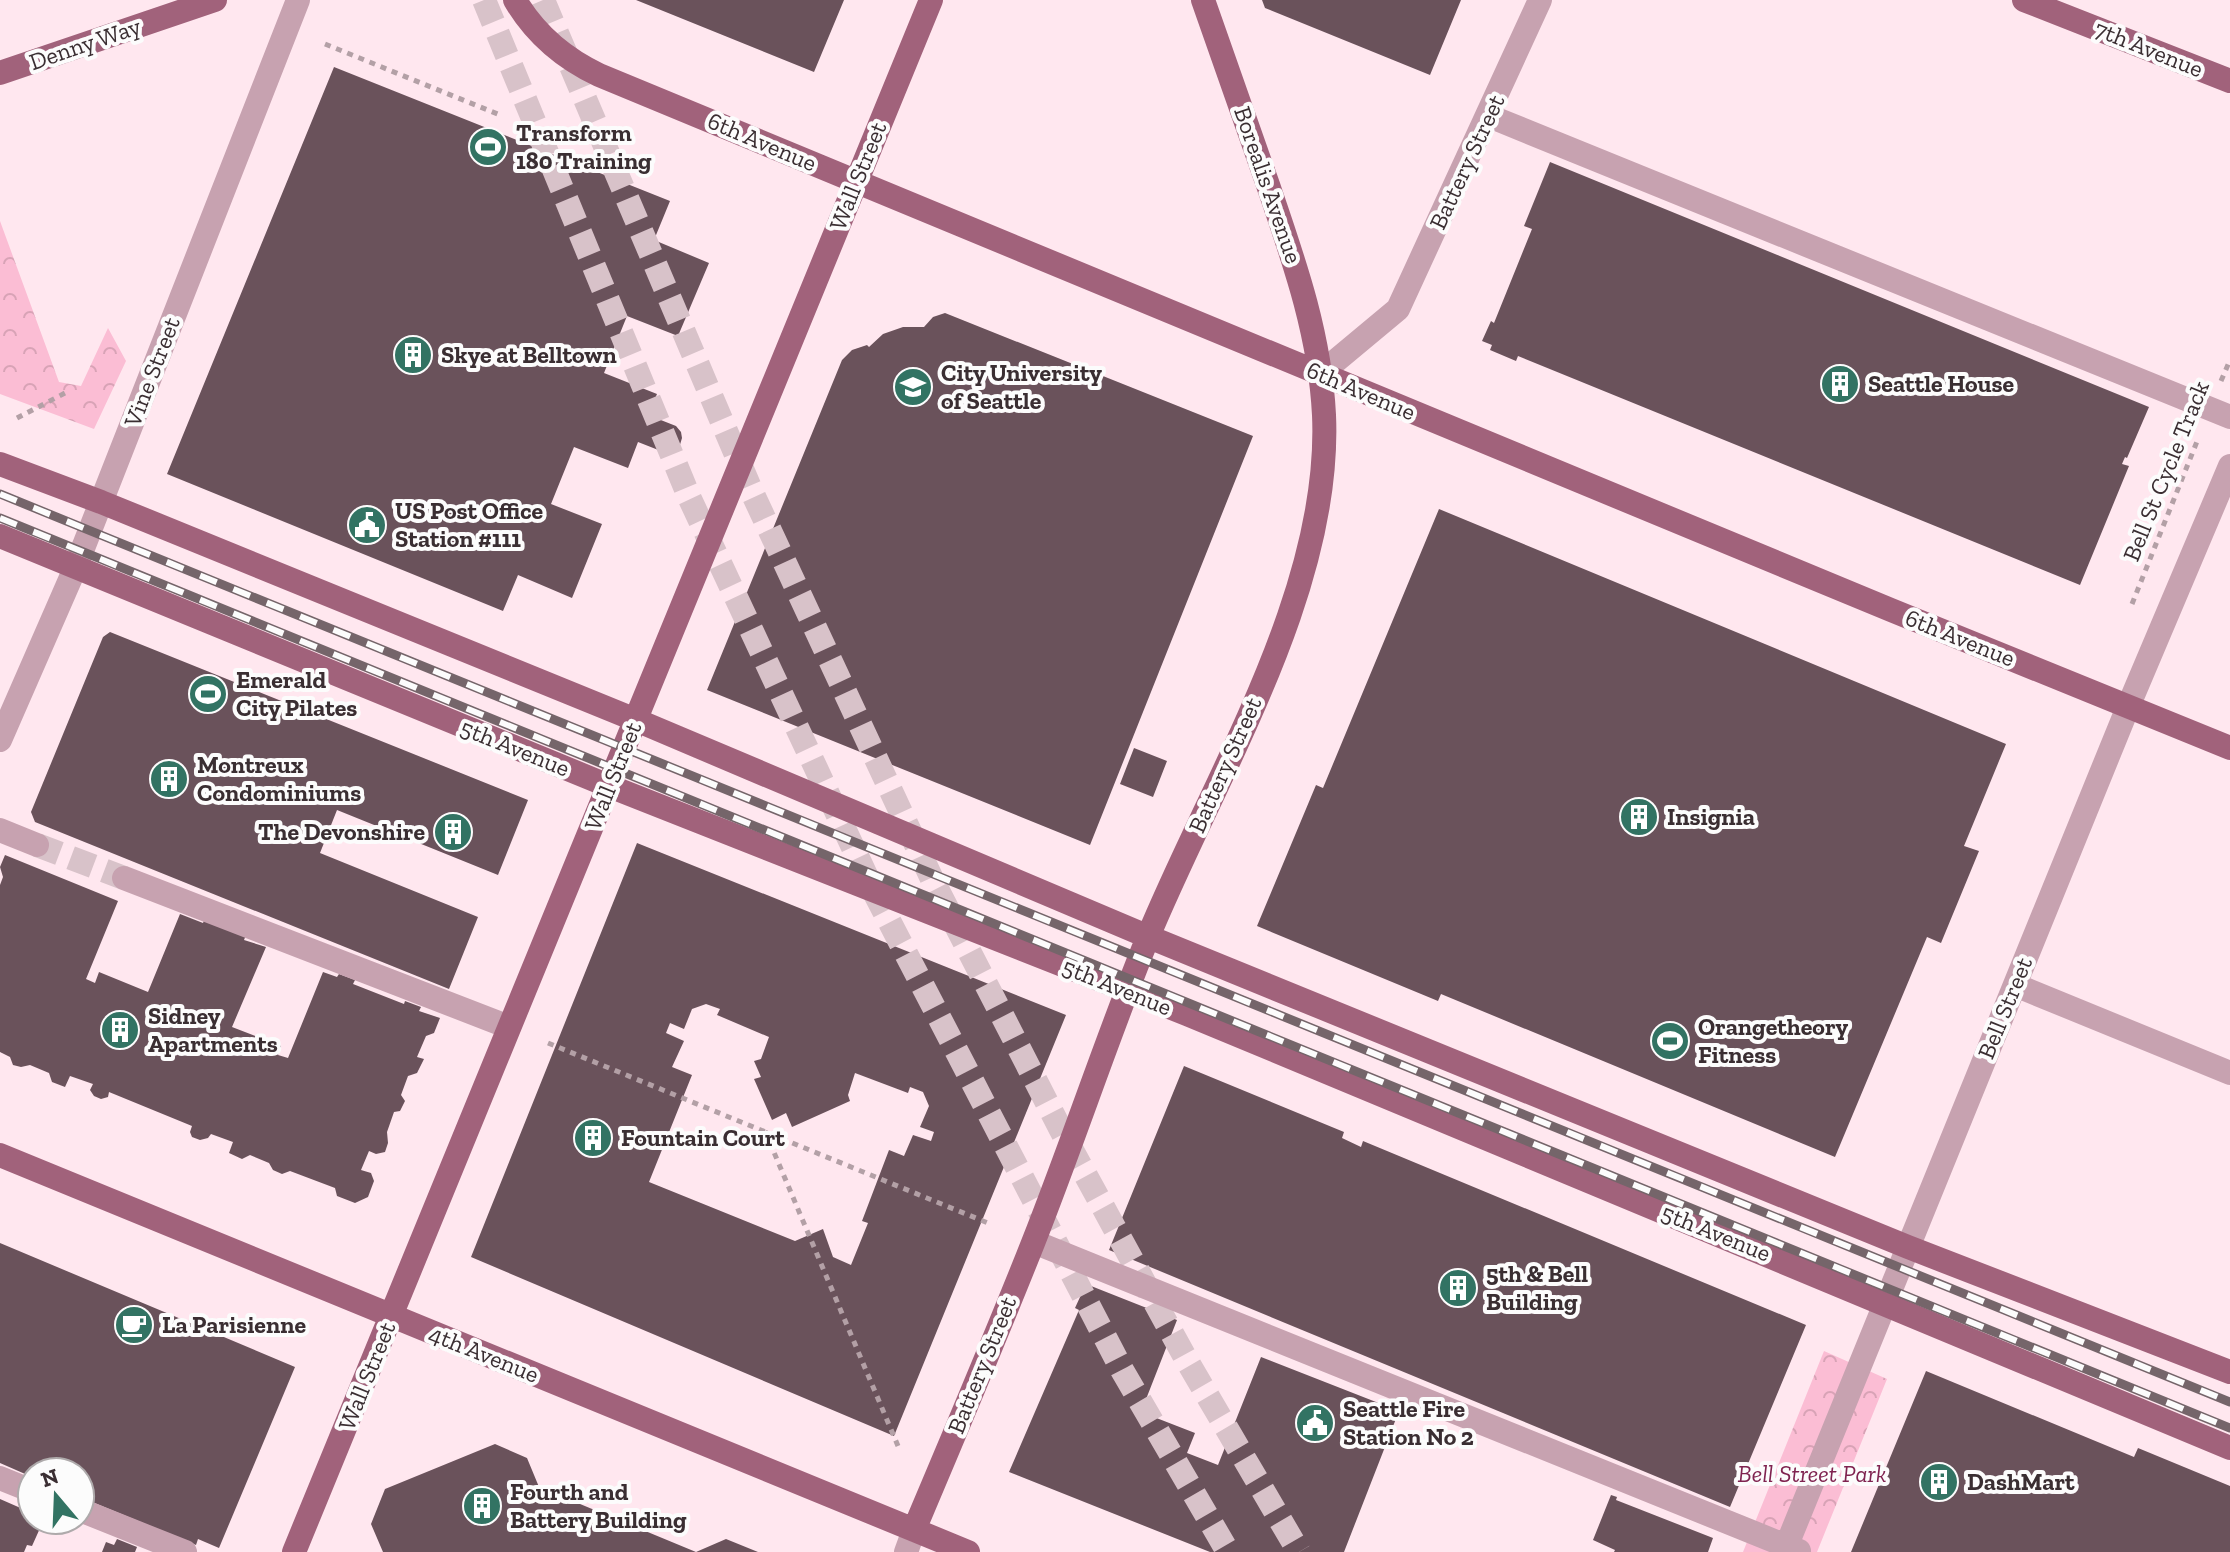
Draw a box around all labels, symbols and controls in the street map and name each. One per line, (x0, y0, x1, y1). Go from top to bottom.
street label: Denny Way (25, 11, 145, 76)
street label: 7th Avenue (2091, 14, 2208, 83)
street label: Battery Street (1423, 90, 1511, 234)
street label: Borealis Avenue (1228, 103, 1309, 267)
street label: 6th Avenue (703, 106, 821, 177)
street label: Wall Street (823, 117, 892, 234)
place label: Transform 180 Training (516, 118, 652, 175)
sports icon: Transform 180 Training (467, 126, 509, 168)
street label: Vine Street (117, 313, 186, 432)
building icon: Skye at Belltown (392, 334, 434, 376)
place label: Skye at Belltown (441, 340, 617, 369)
street label: 6th Avenue (1302, 355, 1420, 426)
place label: City University of Seattle (941, 358, 1102, 415)
building icon: Seattle House (1819, 363, 1861, 405)
school or university icon: City University of Seattle (892, 366, 934, 408)
place label: Seattle House (1868, 369, 2015, 398)
street label: Bell St Cycle Track (2116, 376, 2215, 565)
place label: US Post Office Station #111 (395, 496, 544, 553)
public building icon: US Post Office Station #111 (346, 504, 388, 546)
street label: 6th Avenue (1901, 602, 2019, 673)
place label: Emerald City Pilates (236, 665, 357, 722)
sports icon: Emerald City Pilates (187, 673, 229, 715)
street label: Battery Street (1182, 692, 1267, 837)
street label: 5th Avenue (456, 713, 574, 783)
street label: Wall Street (578, 717, 647, 834)
place label: Montreux Condominiums (197, 750, 361, 807)
building icon: Montreux Condominiums (148, 758, 190, 800)
building icon: Insignia (1618, 796, 1660, 838)
place label: Insignia (1667, 802, 1755, 831)
building icon: The Devonshire (432, 811, 474, 853)
place label: The Devonshire (258, 817, 425, 846)
street label: 5th Avenue (1058, 952, 1176, 1022)
street label: Bell Street (1971, 953, 2038, 1063)
place label: Sidney Apartments (148, 1001, 278, 1058)
building icon: Sidney Apartments (99, 1009, 141, 1051)
place label: Orangetheory Fitness (1698, 1012, 1848, 1069)
sports icon: Orangetheory Fitness (1649, 1020, 1691, 1062)
building icon: Fountain Court (572, 1117, 614, 1159)
place label: Fountain Court (621, 1123, 785, 1152)
street label: 5th Avenue (1657, 1198, 1775, 1268)
place label: 5th & Bell Building (1486, 1259, 1588, 1316)
building icon: 5th & Bell Building (1437, 1267, 1479, 1309)
street label: Battery Street (941, 1292, 1022, 1438)
cafe icon: La Parisienne (113, 1304, 155, 1346)
place label: La Parisienne (162, 1310, 306, 1339)
street label: Wall Street (332, 1317, 401, 1434)
street label: 4th Avenue (425, 1318, 543, 1389)
place label: Seattle Fire Station No 2 (1343, 1394, 1474, 1451)
public building icon: Seattle Fire Station No 2 (1294, 1402, 1336, 1444)
north arrow (16, 1456, 96, 1536)
park label: Bell Street Park (1738, 1459, 1887, 1488)
building icon: DashMart (1918, 1461, 1960, 1503)
text: N (37, 1462, 62, 1493)
place label: DashMart (1967, 1467, 2075, 1496)
place label: Fourth and Battery Building (510, 1477, 687, 1534)
building icon: Fourth and Battery Building (461, 1485, 503, 1527)

